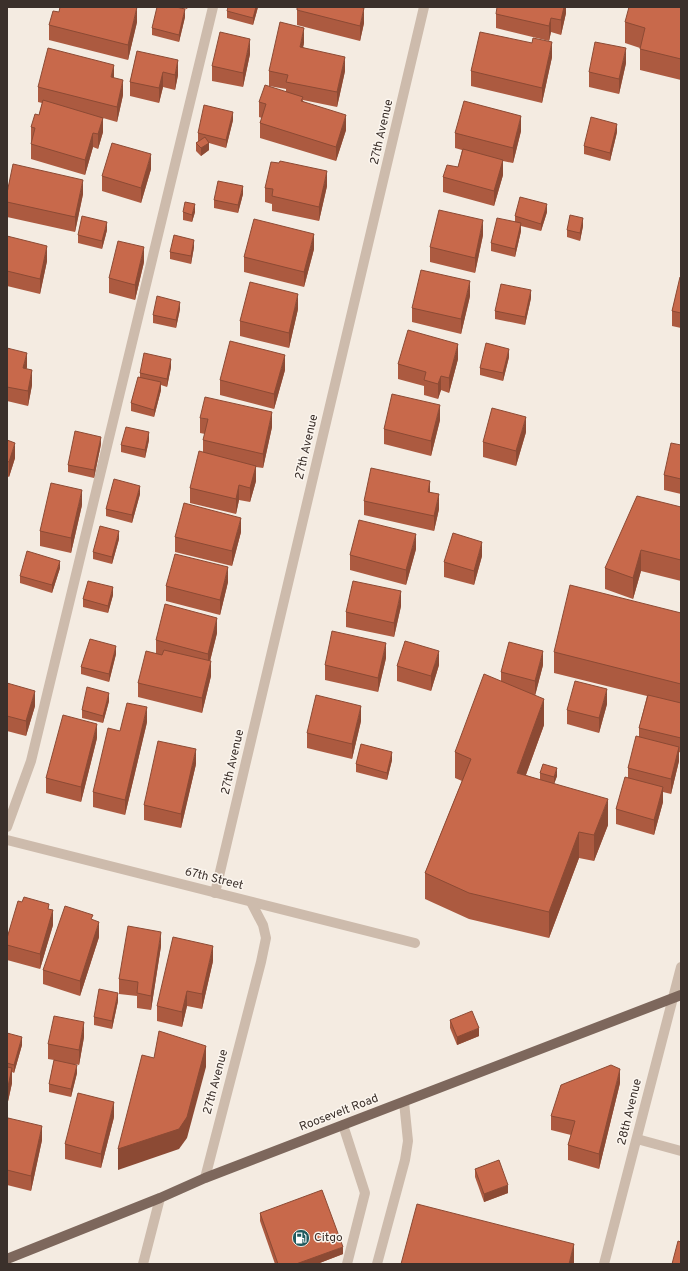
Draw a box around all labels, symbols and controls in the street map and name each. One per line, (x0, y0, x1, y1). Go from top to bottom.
street label: 27th Avenue (367, 98, 397, 166)
street label: 27th Avenue (292, 413, 322, 481)
street label: 27th Avenue (218, 728, 248, 796)
street label: 67th Street (183, 864, 245, 894)
street label: 27th Avenue (200, 1048, 232, 1116)
street label: 28th Avenue (614, 1077, 646, 1147)
street label: Roosevelt Road (297, 1091, 381, 1135)
fuel station icon: Citgo (291, 1228, 311, 1248)
place label: Citgo (314, 1230, 343, 1246)

